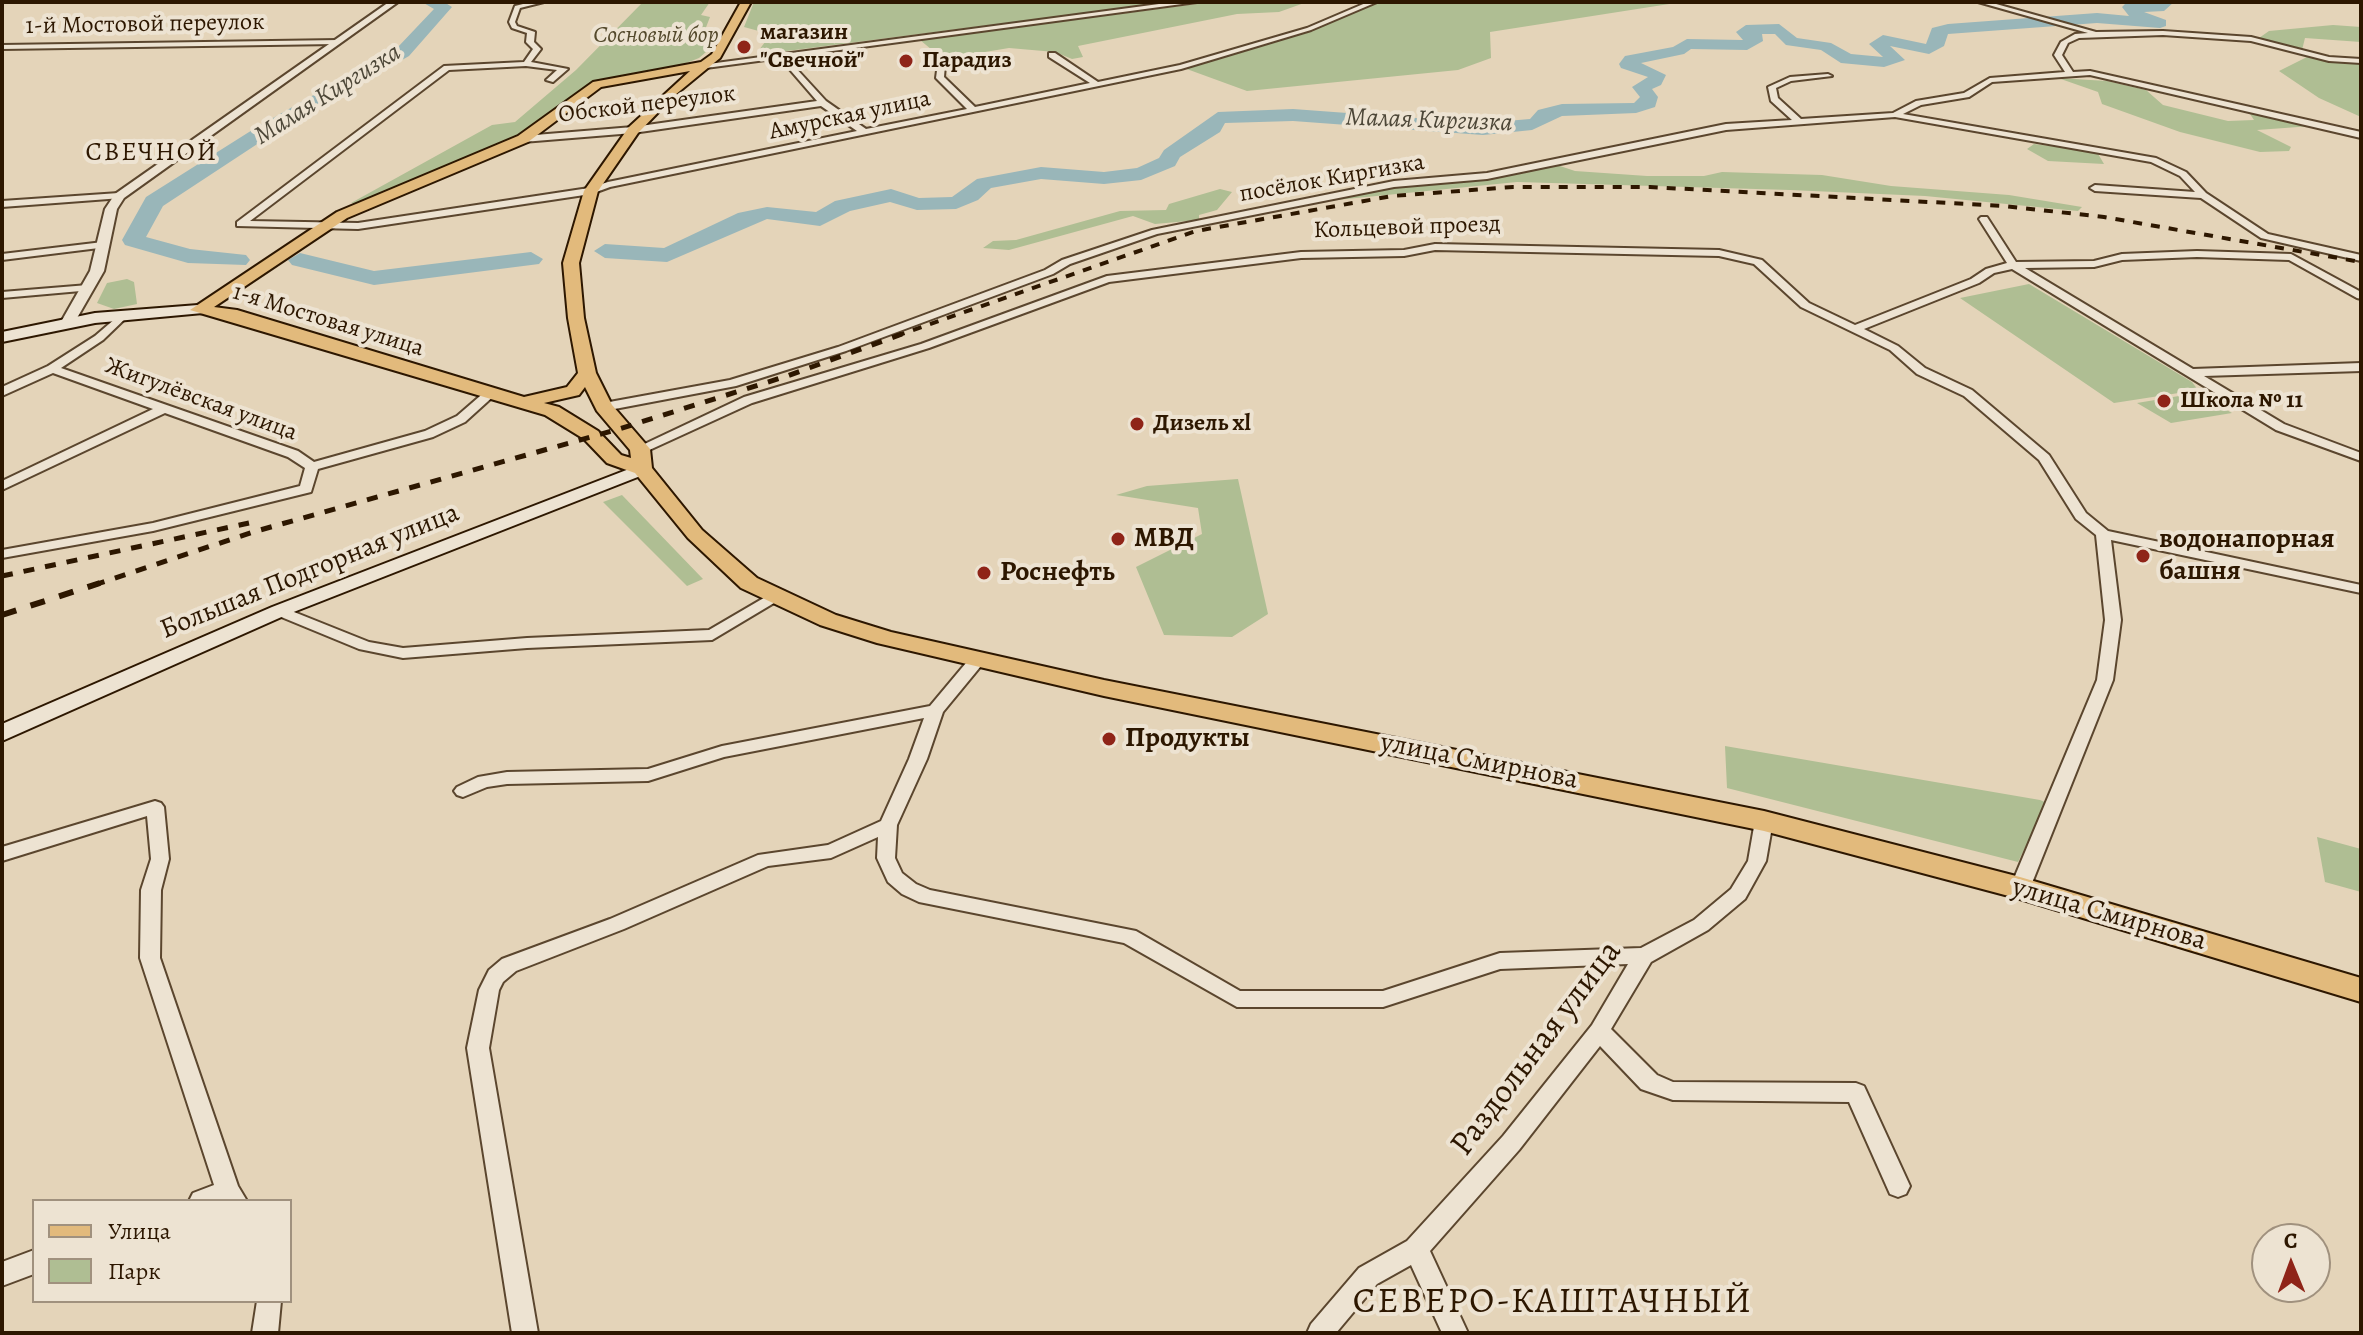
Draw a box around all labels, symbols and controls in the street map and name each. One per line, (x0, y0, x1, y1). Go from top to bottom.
street label: 1-й Мостовой переулок (25, 9, 265, 41)
place label: магазин "Свечной" (760, 19, 864, 75)
park label: Сосновый бор (593, 22, 719, 50)
water label: Малая Киргизка (249, 37, 407, 153)
marker: магазин "Свечной" (735, 38, 753, 56)
place label: Парадиз (922, 47, 1012, 75)
marker: Парадиз (897, 52, 915, 70)
street label: Обской переулок (557, 80, 737, 130)
street label: Амурская улица (767, 85, 933, 147)
water label: Малая Киргизка (1345, 102, 1513, 140)
district label: СВЕЧНОЙ (86, 138, 218, 170)
street label: посёлок Киргизка (1237, 149, 1427, 209)
street label: Кольцевой проезд (1313, 210, 1501, 246)
street label: 1-я Мостовая улица (229, 278, 427, 364)
street label: Жигулёвская улица (101, 352, 301, 448)
place label: Школа № 11 (2180, 387, 2303, 415)
marker: Школа № 11 (2155, 392, 2173, 410)
place label: Дизель xl (1153, 410, 1251, 438)
marker: Дизель xl (1128, 415, 1146, 433)
street label: Большая Подгорная улица (156, 497, 464, 647)
place label: МВД (1134, 522, 1194, 556)
place label: водонапорная башня (2159, 523, 2335, 589)
marker: МВД (1109, 530, 1127, 548)
marker: водонапорная башня (2134, 547, 2152, 565)
place label: Роснефть (1000, 556, 1115, 590)
marker: Роснефть (975, 564, 993, 582)
place label: Продукты (1125, 722, 1250, 756)
street label: улица Смирнова (1377, 726, 1581, 798)
marker: Продукты (1100, 730, 1118, 748)
street label: улица Смирнова (2008, 871, 2210, 959)
street label: Раздольная улица (1443, 933, 1631, 1165)
legend (32, 1199, 292, 1303)
text: Улица (108, 1215, 171, 1247)
north arrow (2251, 1223, 2331, 1303)
text: С (2284, 1226, 2298, 1256)
text: Парк (108, 1255, 161, 1287)
district label: СЕВЕРО-КАШТАЧНЫЙ (1353, 1281, 1753, 1325)

